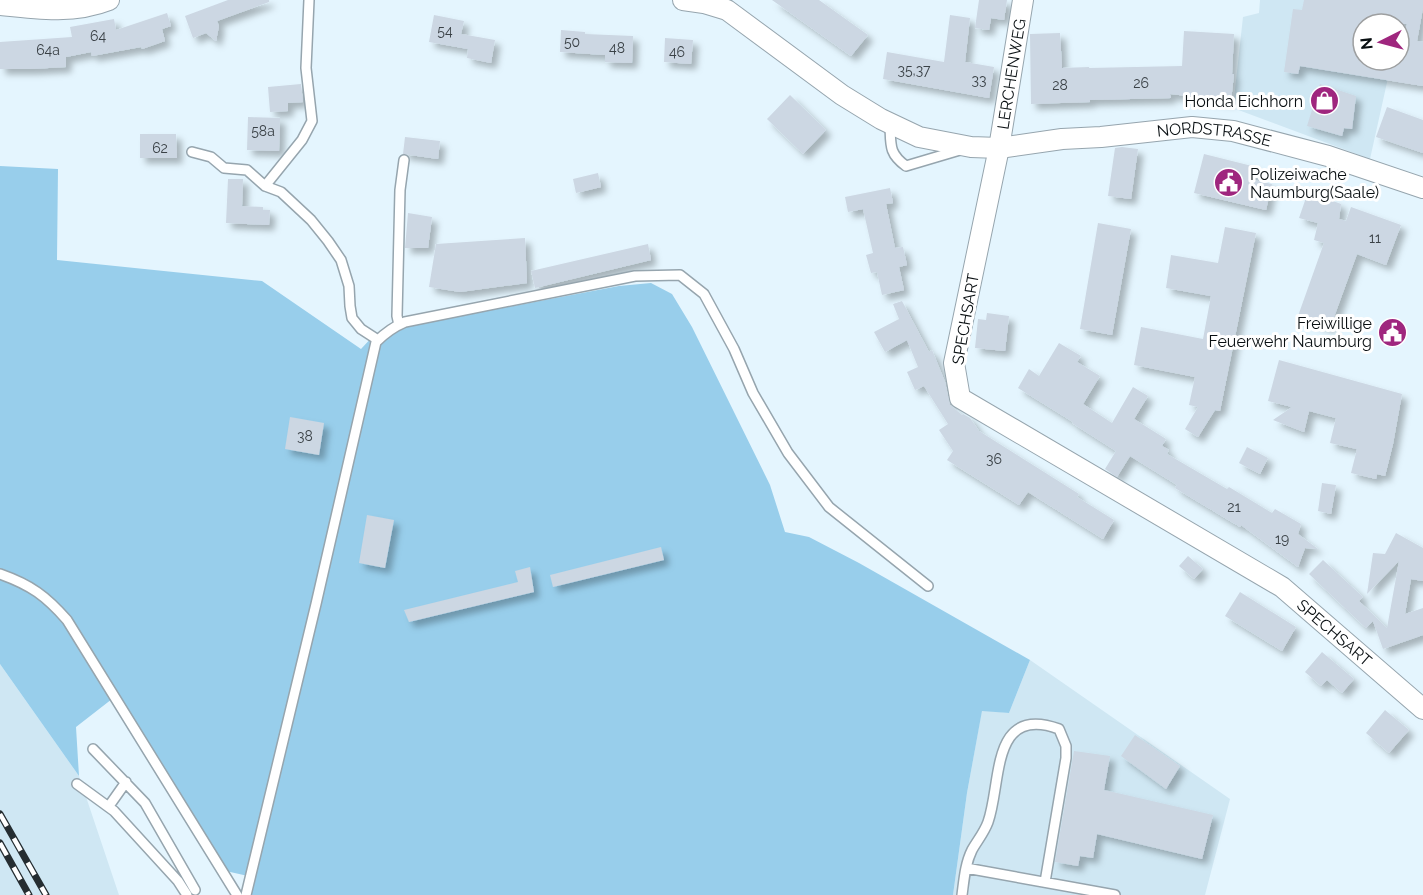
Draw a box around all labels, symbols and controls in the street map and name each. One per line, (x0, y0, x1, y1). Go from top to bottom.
north arrow (1351, 12, 1411, 72)
street label: LERCHENWEG (993, 17, 1030, 131)
house number: 54 (437, 23, 453, 39)
house number: 64 (90, 28, 106, 44)
house number: 50 (564, 34, 580, 50)
text: N (1356, 36, 1377, 51)
house number: 48 (609, 40, 625, 56)
house number: 64a (36, 42, 60, 58)
house number: 46 (669, 44, 685, 60)
house number: 35,37 (897, 62, 931, 78)
house number: 33 (972, 72, 986, 88)
house number: 26 (1133, 75, 1149, 91)
house number: 28 (1052, 77, 1068, 93)
shop icon: Honda Eichhorn (1308, 85, 1340, 117)
place label: Honda Eichhorn (1185, 92, 1303, 111)
street label: NORDSTRASSE (1156, 118, 1274, 151)
house number: 58a (251, 123, 275, 139)
house number: 62 (152, 140, 168, 156)
place label: Polizeiwache Naumburg(Saale) (1250, 165, 1379, 202)
public building icon: Polizeiwache Naumburg(Saale) (1213, 167, 1245, 199)
house number: 11 (1369, 230, 1381, 246)
street label: SPECHSART (948, 272, 983, 366)
place label: Freiwillige Feuerwehr Naumburg (1209, 314, 1372, 351)
public building icon: Freiwillige Feuerwehr Naumburg (1377, 316, 1409, 348)
house number: 38 (297, 428, 313, 444)
house number: 36 (986, 451, 1002, 467)
house number: 21 (1227, 499, 1241, 515)
house number: 19 (1275, 531, 1289, 547)
street label: SPECHSART (1293, 595, 1376, 670)

